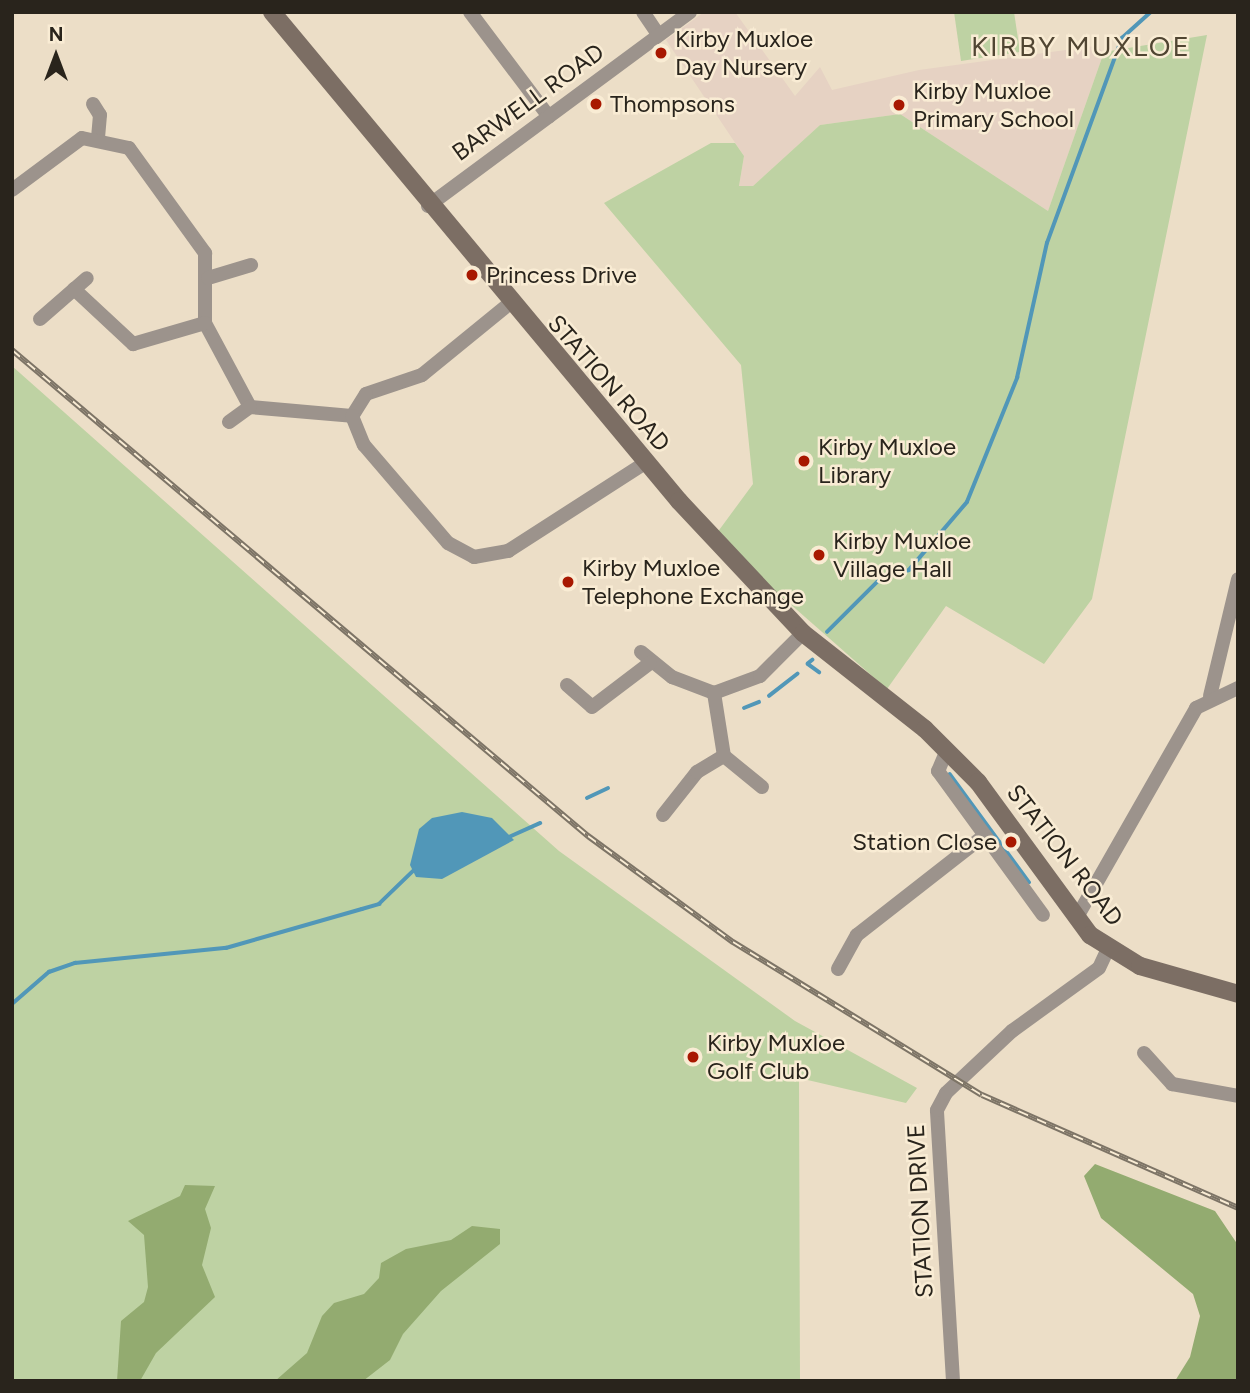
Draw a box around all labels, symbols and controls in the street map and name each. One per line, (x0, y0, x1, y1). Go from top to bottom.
north arrow (21, 21, 91, 91)
text: N (49, 23, 63, 46)
place label: Kirby Muxloe Day Nursery (675, 25, 813, 81)
district label: KIRBY MUXLOE (972, 29, 1190, 63)
street label: BARWELL ROAD (447, 37, 609, 167)
marker: Kirby Muxloe Day Nursery (653, 45, 669, 61)
place label: Kirby Muxloe Primary School (913, 77, 1074, 133)
place label: Thompsons (610, 90, 735, 118)
marker: Thompsons (588, 96, 604, 112)
marker: Kirby Muxloe Primary School (891, 97, 907, 113)
place label: Princess Drive (486, 261, 637, 289)
marker: Princess Drive (464, 267, 480, 283)
street label: STATION ROAD (542, 309, 676, 457)
place label: Kirby Muxloe Library (818, 433, 956, 489)
marker: Kirby Muxloe Library (796, 453, 812, 469)
place label: Kirby Muxloe Village Hall (833, 527, 971, 583)
marker: Kirby Muxloe Village Hall (811, 547, 827, 563)
place label: Kirby Muxloe Telephone Exchange (582, 554, 804, 610)
marker: Kirby Muxloe Telephone Exchange (560, 574, 576, 590)
street label: STATION ROAD (1001, 779, 1129, 931)
place label: Station Close (852, 828, 997, 856)
marker: Station Close (1003, 834, 1019, 850)
place label: Kirby Muxloe Golf Club (707, 1029, 845, 1085)
marker: Kirby Muxloe Golf Club (685, 1049, 701, 1065)
street label: STATION DRIVE (901, 1123, 939, 1299)

